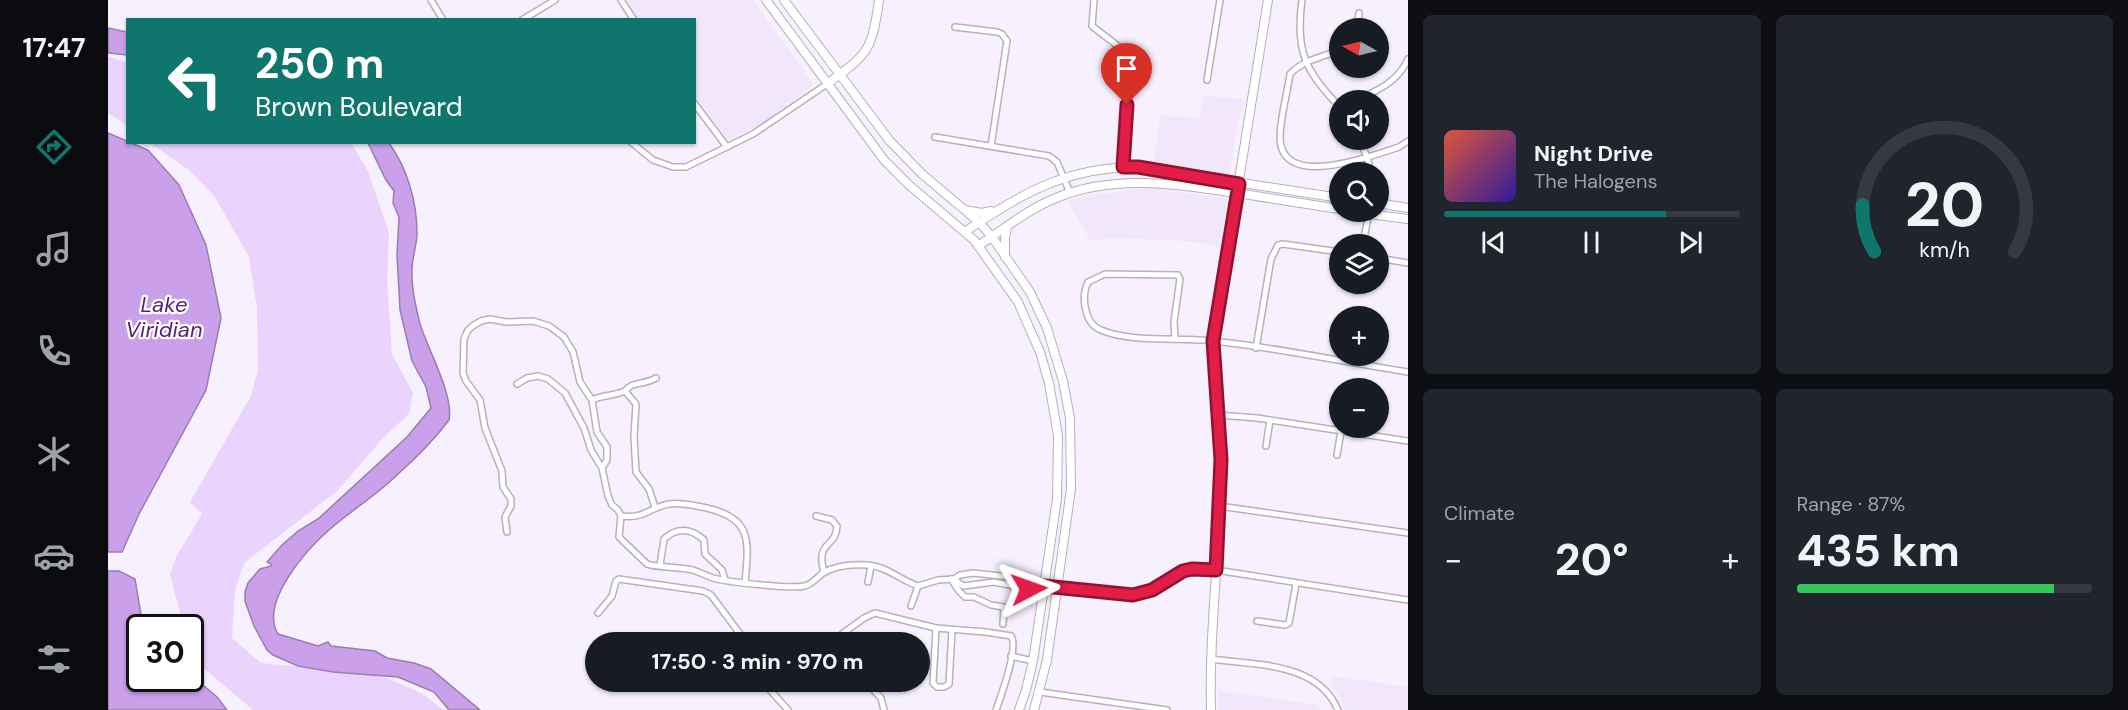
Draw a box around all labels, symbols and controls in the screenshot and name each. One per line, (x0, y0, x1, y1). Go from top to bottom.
north arrow (1329, 18, 1389, 78)
map controls (1329, 18, 1389, 438)
text: 17:47 (22, 30, 86, 65)
text: 250 m (255, 36, 384, 91)
icon: left (156, 42, 234, 120)
pin (1101, 43, 1152, 105)
icon: arrive (1110, 52, 1143, 85)
text: Brown Boulevard (255, 89, 463, 124)
button: sound (1329, 90, 1389, 150)
icon: directions (33, 126, 75, 168)
text: Night Drive (1534, 139, 1653, 168)
button: search (1329, 162, 1389, 222)
text: 20 (1904, 164, 1984, 245)
text: The Halogens (1534, 168, 1657, 194)
icon: previous (1477, 226, 1510, 259)
icon: pause (1575, 226, 1608, 259)
icon: next (1674, 226, 1707, 259)
icon: music (33, 228, 75, 270)
button: layers (1329, 234, 1389, 294)
text: km/h (1919, 236, 1970, 264)
water label: Lake Viridian (125, 290, 203, 344)
button: + (1329, 306, 1389, 366)
icon: phone (33, 330, 75, 372)
button: − (1329, 378, 1389, 438)
icon: climate (33, 433, 75, 475)
text: Range · 87% (1797, 491, 1905, 517)
text: Climate (1444, 500, 1515, 526)
text: 435 km (1797, 521, 1960, 580)
text: 20° (1555, 530, 1629, 589)
icon: car (33, 535, 75, 577)
text: − (1444, 538, 1462, 581)
text: + (1721, 538, 1739, 581)
position arrow (997, 557, 1061, 621)
speed limit sign: 30 (126, 614, 204, 692)
icon: filters (33, 638, 75, 680)
text: 17:50 · 3 min · 970 m (652, 647, 863, 676)

